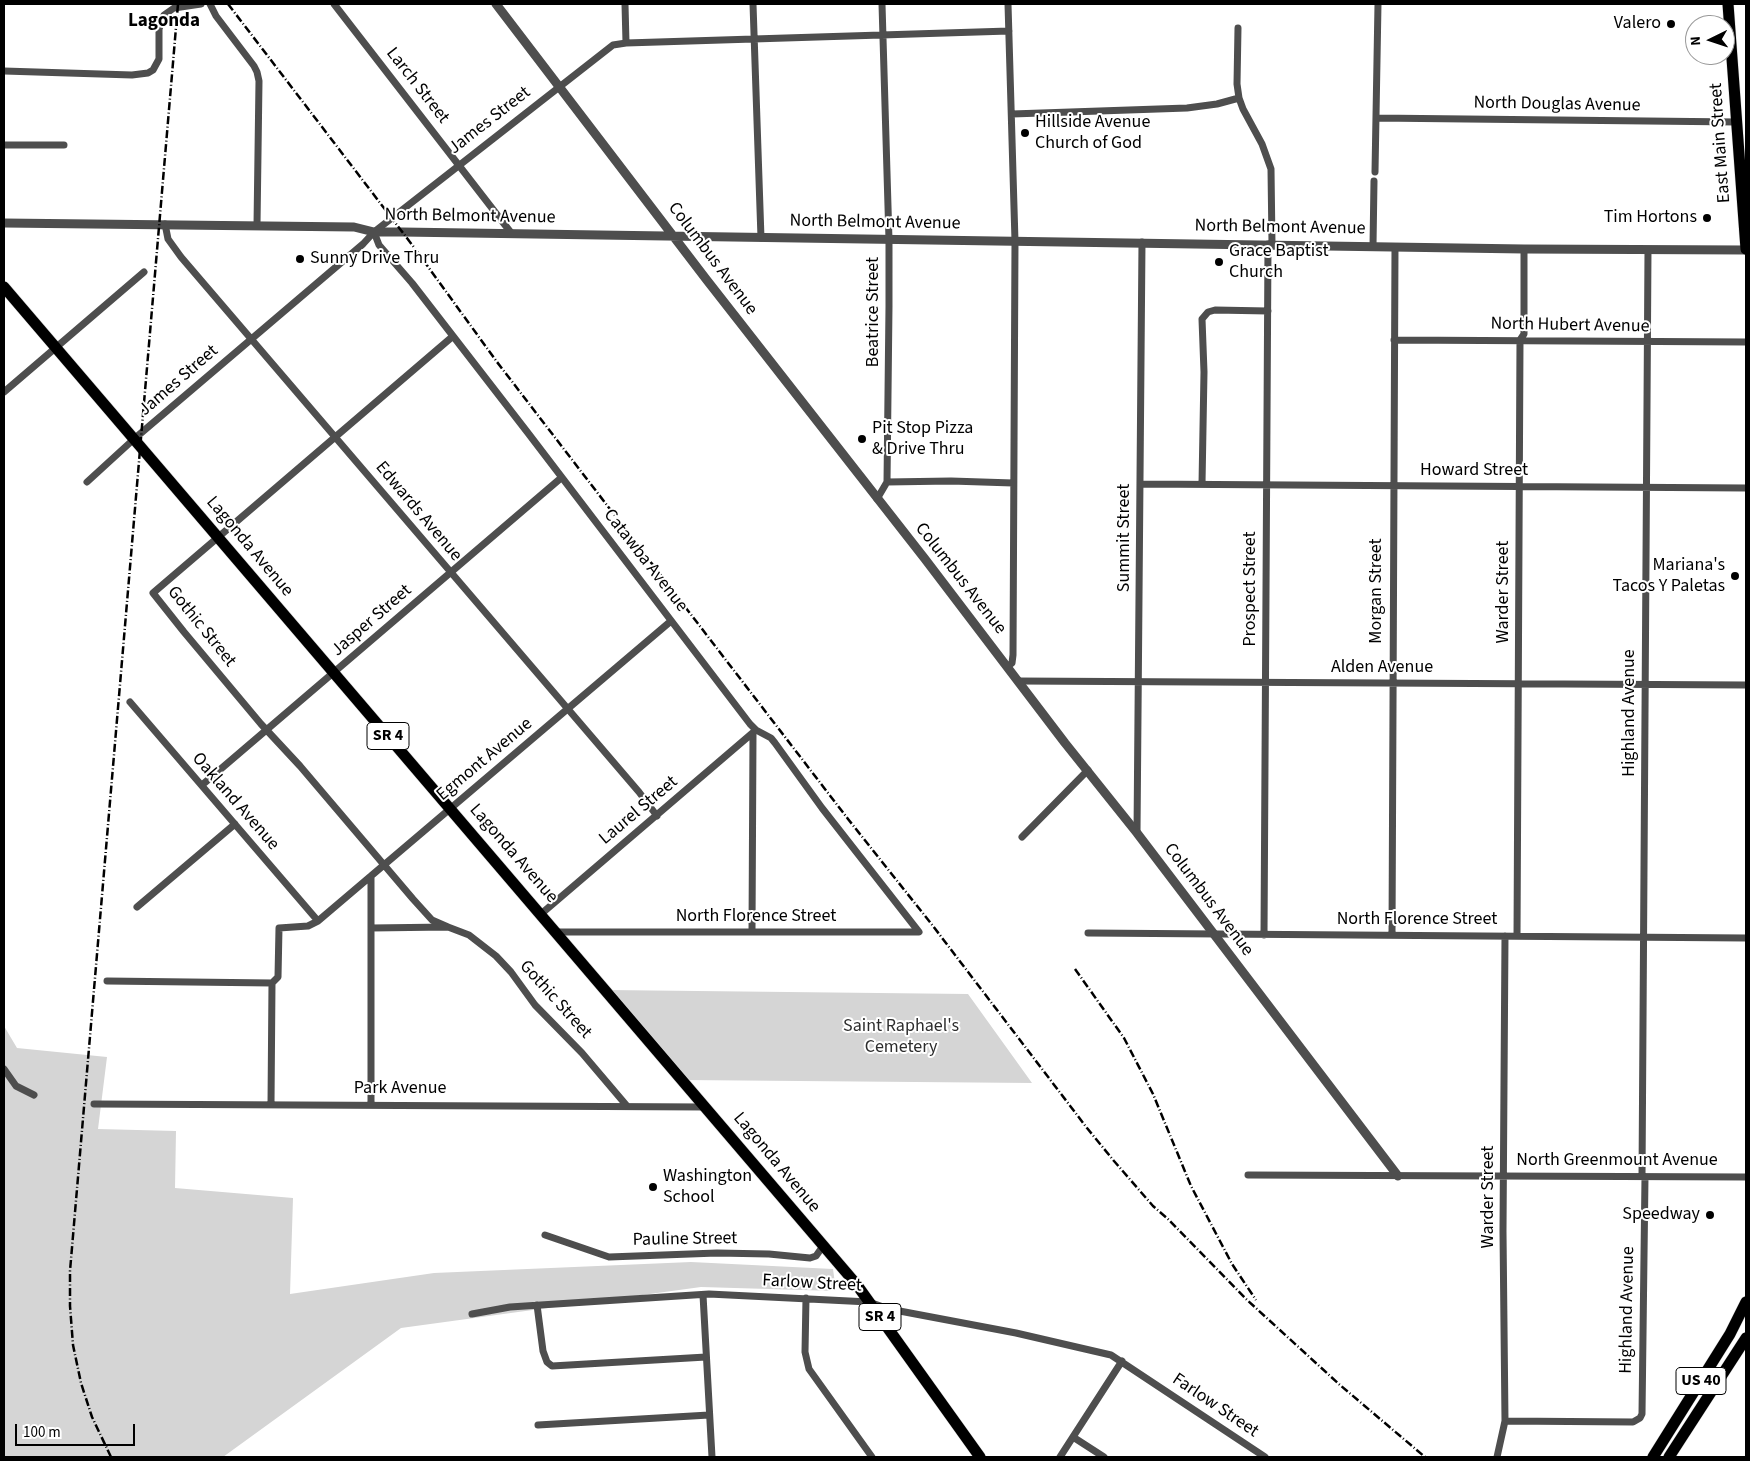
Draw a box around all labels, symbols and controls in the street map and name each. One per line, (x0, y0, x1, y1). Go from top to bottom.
district label: Lagonda (128, 11, 200, 33)
place label: Valero (1614, 13, 1661, 35)
north arrow (1685, 15, 1735, 65)
marker: Valero (1665, 18, 1677, 30)
text: N (1686, 36, 1706, 46)
street label: Larch Street (381, 44, 453, 128)
street label: James Street (445, 82, 535, 160)
street label: East Main Street (1706, 82, 1736, 204)
street label: North Douglas Avenue (1473, 93, 1641, 117)
place label: Hillside Avenue Church of God (1035, 112, 1150, 154)
marker: Hillside Avenue Church of God (1019, 127, 1031, 139)
street label: Columbus Avenue (663, 198, 761, 320)
street label: North Belmont Avenue (384, 205, 556, 229)
place label: Tim Hortons (1604, 207, 1697, 229)
street label: North Belmont Avenue (789, 211, 961, 235)
marker: Tim Hortons (1701, 212, 1713, 224)
street label: North Belmont Avenue (1194, 216, 1366, 240)
place label: Grace Baptist Church (1229, 241, 1328, 284)
place label: Sunny Drive Thru (310, 248, 439, 270)
marker: Sunny Drive Thru (294, 253, 306, 265)
marker: Grace Baptist Church (1213, 256, 1225, 268)
street label: Beatrice Street (863, 257, 885, 367)
street label: North Hubert Avenue (1490, 314, 1650, 338)
street label: James Street (135, 341, 223, 421)
place label: Pit Stop Pizza & Drive Thru (872, 418, 973, 460)
marker: Pit Stop Pizza & Drive Thru (856, 433, 868, 445)
street label: Edwards Avenue (370, 458, 466, 566)
street label: Howard Street (1420, 460, 1528, 482)
street label: Summit Street (1114, 484, 1136, 592)
street label: Lagonda Avenue (201, 492, 297, 602)
street label: Catawba Avenue (598, 505, 692, 617)
street label: Columbus Avenue (910, 519, 1010, 639)
street label: Prospect Street (1240, 531, 1262, 647)
street label: Morgan Street (1366, 538, 1388, 644)
street label: Warder Street (1493, 541, 1515, 643)
place label: Mariana's Tacos Y Paletas (1613, 555, 1725, 598)
marker: Mariana's Tacos Y Paletas (1729, 570, 1741, 582)
street label: Jasper Street (328, 580, 416, 662)
street label: Gothic Street (162, 582, 240, 672)
street label: Highland Avenue (1619, 649, 1641, 777)
street label: Alden Avenue (1331, 657, 1433, 679)
street label: Egmont Avenue (433, 714, 537, 806)
road number: SR 4 (367, 722, 409, 749)
street label: Oakland Avenue (187, 749, 283, 855)
street label: Laurel Street (595, 772, 683, 850)
street label: Lagonda Avenue (464, 800, 562, 908)
street label: Columbus Avenue (1159, 839, 1257, 961)
street label: North Florence Street (676, 906, 836, 928)
street label: North Florence Street (1337, 909, 1497, 931)
street label: Gothic Street (514, 956, 596, 1044)
park label: Saint Raphael's Cemetery (843, 1016, 959, 1058)
street label: Park Avenue (354, 1078, 446, 1100)
street label: Lagonda Avenue (728, 1108, 824, 1218)
street label: Warder Street (1478, 1146, 1500, 1248)
street label: North Greenmount Avenue (1516, 1150, 1718, 1172)
place label: Washington School (663, 1166, 752, 1208)
marker: Washington School (647, 1181, 659, 1193)
place label: Speedway (1622, 1204, 1700, 1226)
marker: Speedway (1704, 1209, 1716, 1221)
street label: Pauline Street (632, 1228, 738, 1252)
street label: Highland Avenue (1616, 1246, 1640, 1374)
street label: Farlow Street (762, 1271, 862, 1297)
road number: SR 4 (859, 1304, 901, 1330)
road number: US 40 (1676, 1368, 1726, 1394)
street label: Farlow Street (1168, 1369, 1262, 1443)
scale bar (18, 1414, 138, 1446)
text: 100 m (23, 1422, 61, 1443)

